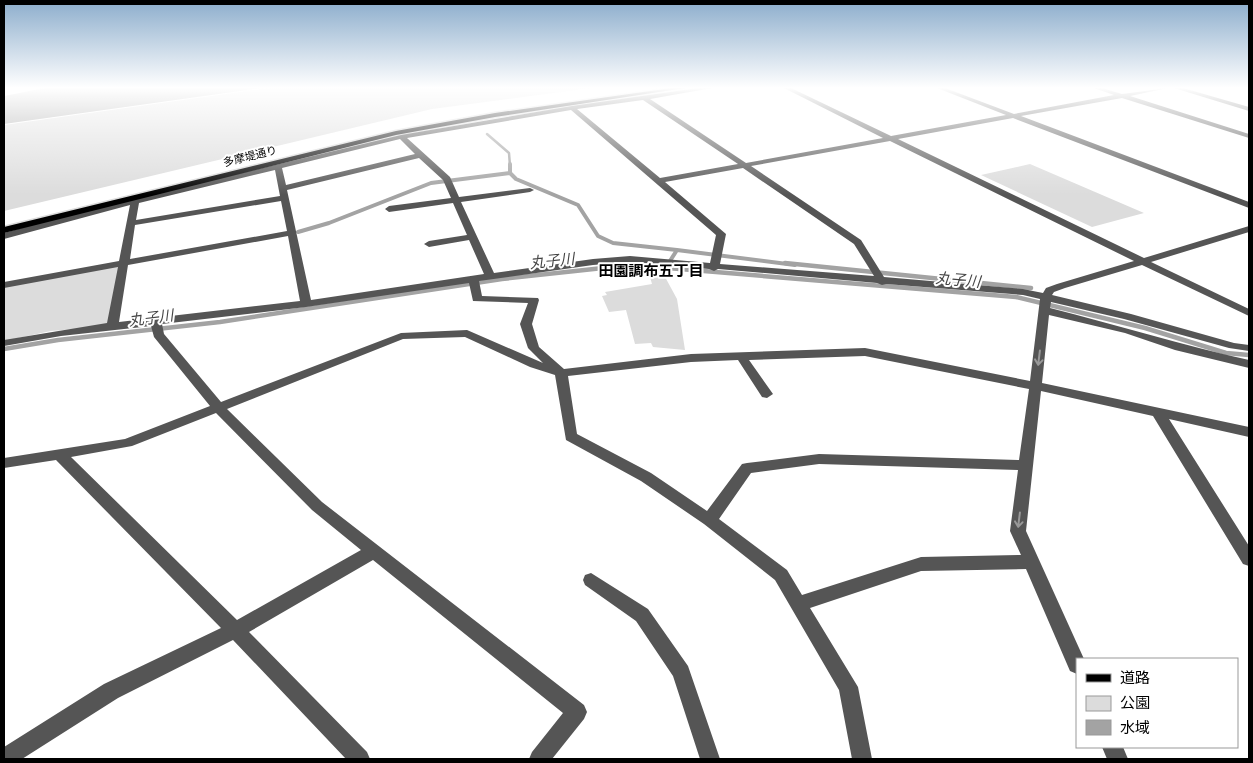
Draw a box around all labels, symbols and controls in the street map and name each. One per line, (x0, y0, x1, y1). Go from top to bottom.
street label: 多摩堤通り (222, 144, 278, 168)
water label: 丸子川 (529, 249, 577, 271)
district label: 田園調布五丁目 (598, 262, 704, 279)
water label: 丸子川 (935, 269, 983, 290)
water label: 丸子川 (128, 306, 176, 329)
one-way arrow (1034, 350, 1044, 366)
one-way arrow (1014, 511, 1024, 527)
legend (1076, 658, 1238, 748)
text: 道路 (1120, 669, 1150, 686)
text: 公園 (1120, 694, 1150, 711)
text: 水域 (1120, 719, 1150, 736)

